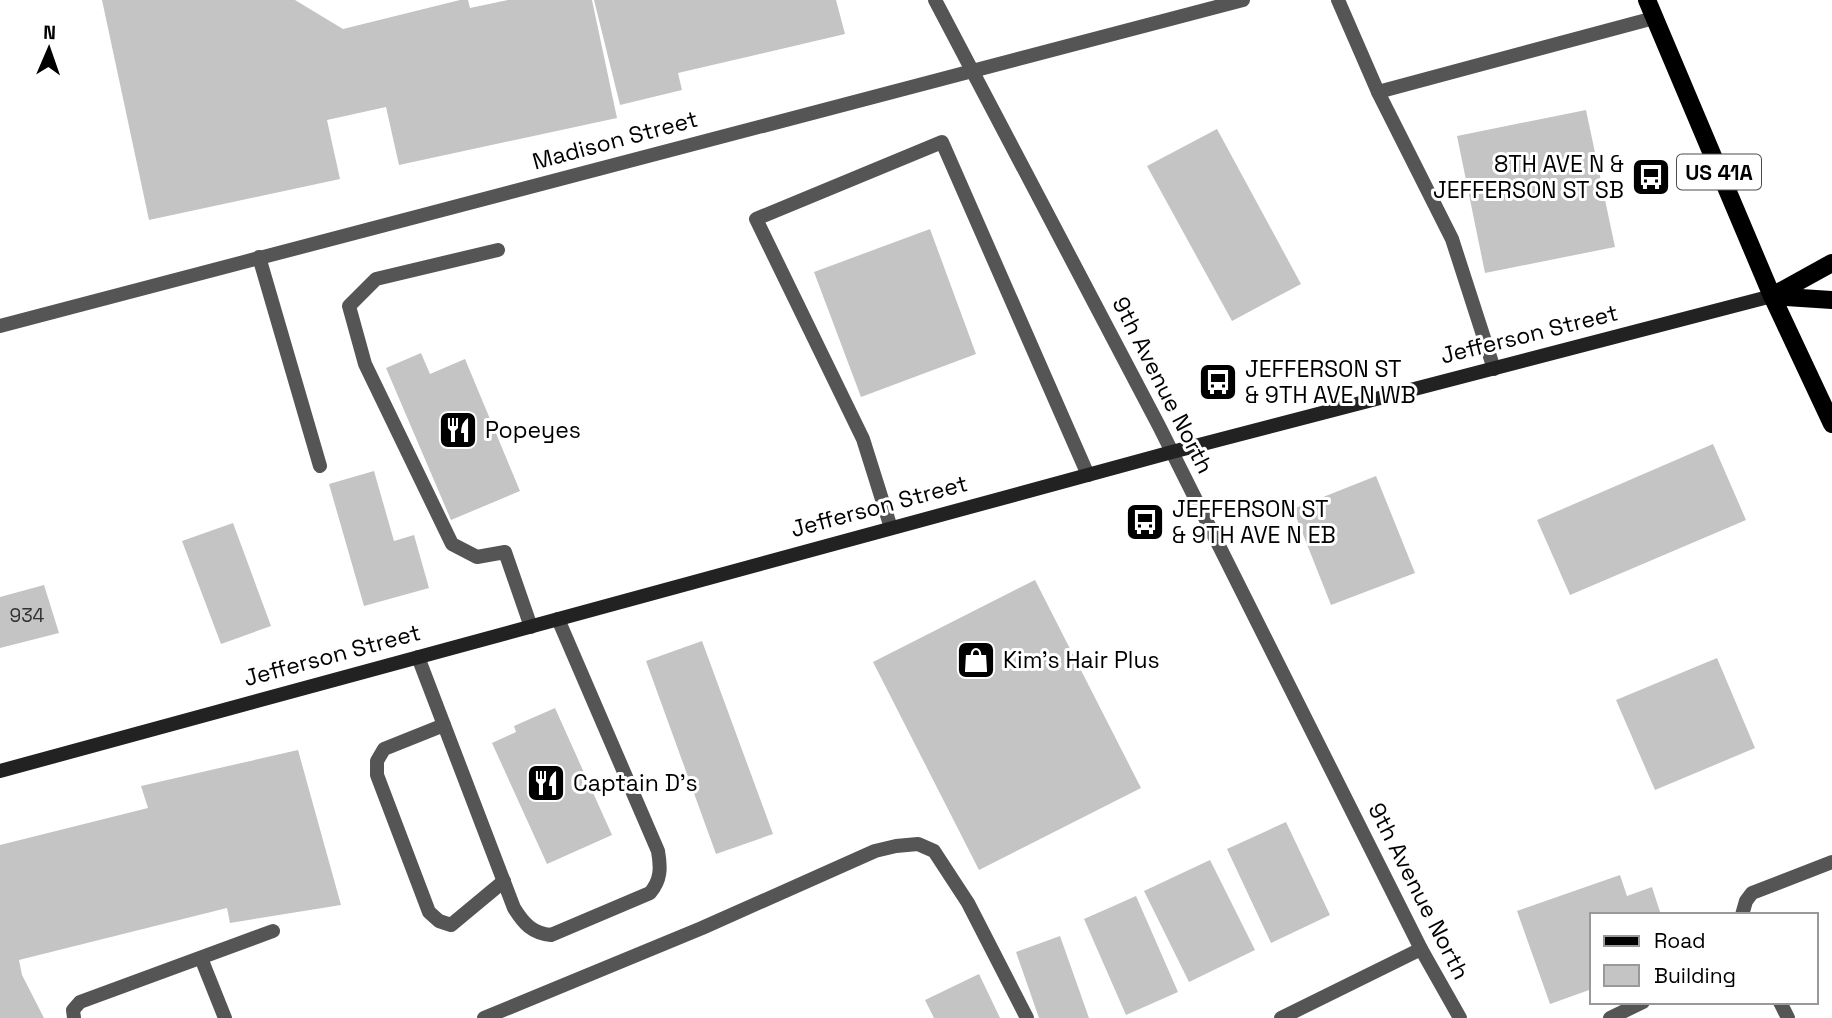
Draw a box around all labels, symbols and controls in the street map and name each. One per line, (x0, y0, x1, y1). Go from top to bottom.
north arrow (14, 14, 84, 84)
text: N (43, 20, 56, 45)
street label: Madison Street (529, 104, 701, 176)
place label: 8TH AVE N & JEFFERSON ST SB (1433, 149, 1624, 205)
road number: US 41A (1677, 154, 1761, 190)
bus stop icon: 8TH AVE N & JEFFERSON ST SB (1630, 156, 1672, 198)
street label: 9th Avenue North (1106, 292, 1220, 478)
street label: Jefferson Street (1437, 297, 1621, 371)
place label: JEFFERSON ST & 9TH AVE N WB (1245, 354, 1416, 410)
bus stop icon: JEFFERSON ST & 9TH AVE N WB (1197, 361, 1239, 403)
restaurant icon: Popeyes (437, 409, 479, 451)
place label: Popeyes (485, 415, 581, 445)
street label: Jefferson Street (787, 468, 971, 544)
place label: JEFFERSON ST & 9TH AVE N EB (1172, 494, 1336, 550)
bus stop icon: JEFFERSON ST & 9TH AVE N EB (1124, 501, 1166, 543)
house number: 934 (10, 603, 45, 628)
street label: Jefferson Street (240, 617, 424, 693)
shop icon: Kim's Hair Plus (955, 639, 997, 681)
place label: Kim's Hair Plus (1003, 645, 1160, 675)
restaurant icon: Captain D's (525, 762, 567, 804)
place label: Captain D's (573, 768, 698, 798)
street label: 9th Avenue North (1362, 798, 1476, 984)
legend (1590, 913, 1818, 1004)
text: Road (1654, 927, 1706, 954)
text: Building (1654, 962, 1736, 989)

